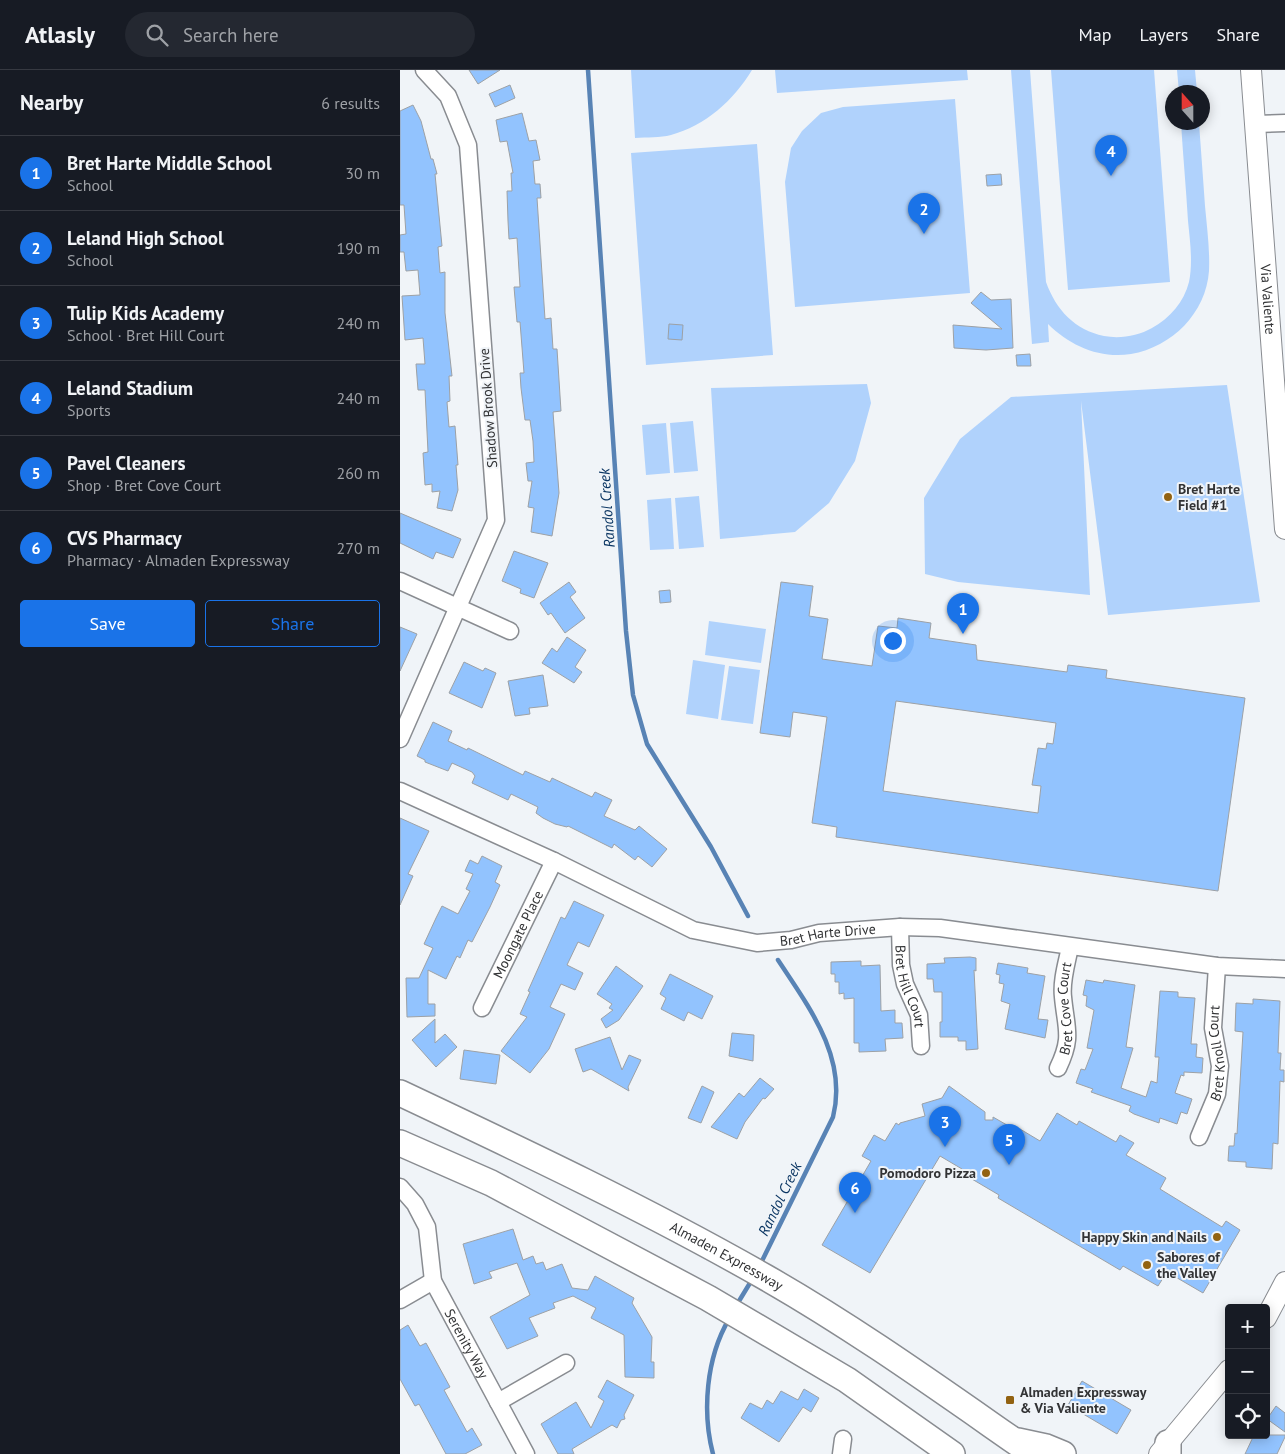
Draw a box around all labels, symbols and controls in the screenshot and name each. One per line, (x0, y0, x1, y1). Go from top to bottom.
search box (125, 12, 475, 57)
text: Atlasly (25, 19, 95, 50)
icon: search (143, 21, 171, 49)
text: Search here (183, 23, 279, 47)
text: Map (1079, 23, 1111, 46)
text: Layers (1139, 23, 1188, 46)
text: Share (1216, 23, 1260, 46)
north arrow (1165, 85, 1210, 130)
text: Nearby (20, 89, 83, 116)
text: 6 results (321, 93, 380, 113)
pin: 4 (1095, 135, 1127, 176)
text: Bret Harte Middle School (67, 151, 272, 175)
text: 1 (31, 163, 41, 183)
text: 30 m (345, 163, 380, 183)
text: School (67, 175, 113, 195)
pin: 2 (908, 193, 940, 234)
text: Leland High School (67, 226, 224, 250)
text: 2 (31, 238, 41, 258)
text: 190 m (337, 238, 380, 258)
text: School (67, 250, 113, 270)
street label: Via Valiente (1256, 263, 1280, 335)
text: Tulip Kids Academy (67, 301, 224, 325)
text: 3 (31, 313, 41, 333)
text: 240 m (337, 313, 380, 333)
text: School · Bret Hill Court (67, 325, 225, 345)
street label: Shadow Brook Drive (475, 348, 501, 468)
text: Leland Stadium (67, 376, 193, 400)
text: 4 (31, 388, 41, 408)
text: 240 m (337, 388, 380, 408)
text: Sports (67, 400, 111, 420)
text: Pavel Cleaners (67, 451, 185, 475)
text: 5 (31, 463, 41, 483)
text: 260 m (337, 463, 380, 483)
water label: Randol Creek (594, 467, 619, 548)
text: Shop · Bret Cove Court (67, 475, 221, 495)
place label: Bret Harte Field #1 (1178, 480, 1240, 514)
marker: Bret Harte Field #1 (1162, 491, 1174, 503)
text: CVS Pharmacy (67, 526, 182, 550)
text: 6 (31, 538, 41, 558)
text: 270 m (337, 538, 380, 558)
text: Pharmacy · Almaden Expressway (67, 550, 290, 570)
pin: 1 (947, 593, 979, 634)
button: Save (20, 600, 195, 647)
button: Share (205, 600, 380, 647)
your location (880, 628, 906, 654)
street label: Moongate Place (489, 887, 547, 981)
street label: Bret Harte Drive (779, 920, 876, 950)
street label: Bret Hill Court (891, 945, 929, 1028)
street label: Bret Cove Court (1054, 960, 1076, 1057)
street label: Bret Knoll Court (1204, 1004, 1229, 1104)
pin: 3 (929, 1106, 961, 1147)
pin: 5 (993, 1124, 1025, 1165)
water label: Randol Creek (754, 1158, 806, 1239)
place label: Pomodoro Pizza (880, 1164, 976, 1182)
marker: Pomodoro Pizza (980, 1167, 992, 1179)
pin: 6 (839, 1172, 871, 1213)
street label: Almaden Expressway (667, 1218, 787, 1295)
place label: Happy Skin and Nails (1081, 1228, 1207, 1246)
marker: Happy Skin and Nails (1211, 1231, 1223, 1243)
place label: Sabores of the Valley (1157, 1248, 1221, 1282)
marker: Sabores of the Valley (1141, 1259, 1153, 1271)
map controls (1225, 1304, 1270, 1439)
button: + (1225, 1304, 1270, 1349)
street label: Serenity Way (441, 1306, 493, 1382)
button: − (1225, 1349, 1270, 1394)
place label: Almaden Expressway & Via Valiente (1020, 1383, 1147, 1417)
marker: Almaden Expressway & Via Valiente (1004, 1394, 1016, 1406)
button: locate (1225, 1394, 1270, 1439)

